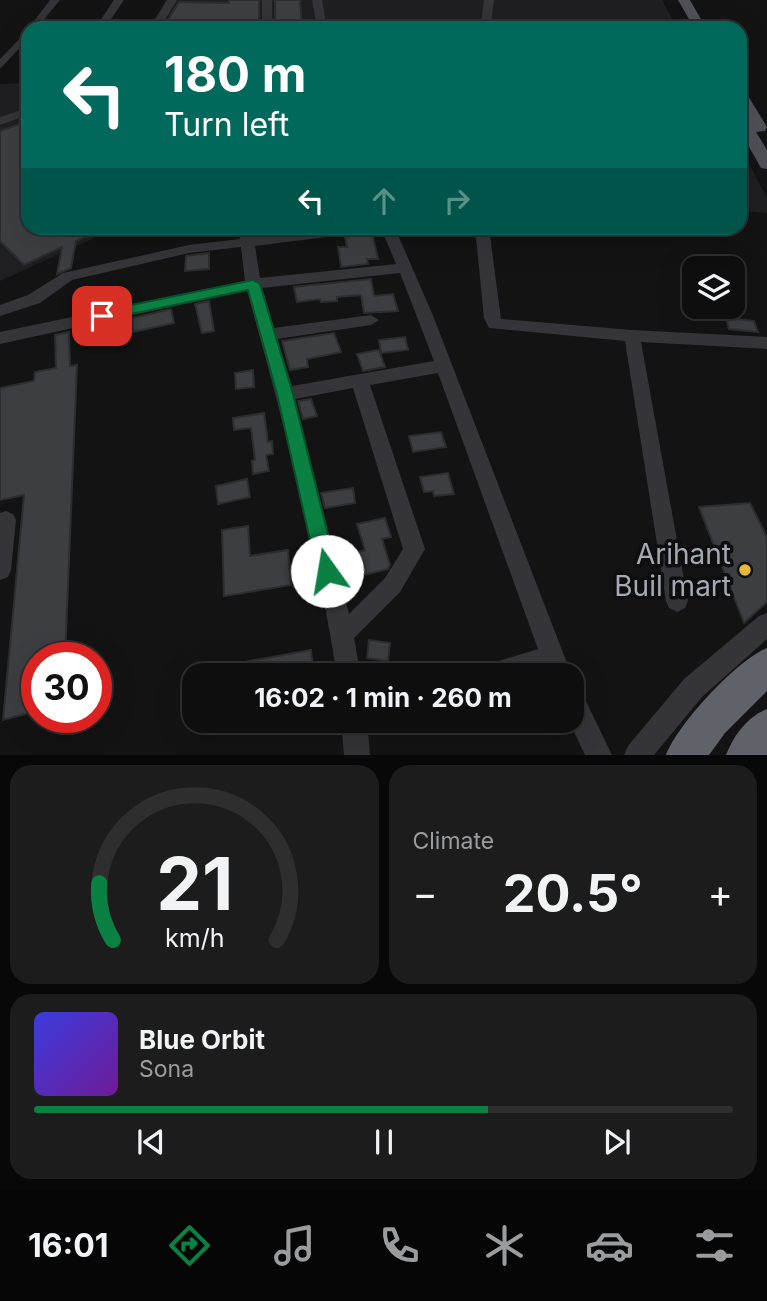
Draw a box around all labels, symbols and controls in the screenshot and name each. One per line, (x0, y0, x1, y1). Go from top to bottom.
text: 180 m (164, 45, 306, 104)
icon: left (49, 49, 140, 140)
text: Turn left (164, 105, 289, 144)
icon: left (292, 182, 330, 220)
icon: ahead (365, 182, 403, 220)
icon: right (438, 182, 476, 220)
map controls (682, 256, 745, 319)
button: layers (682, 256, 745, 319)
pin (72, 286, 132, 346)
icon: arrive (83, 297, 121, 335)
position arrow (290, 534, 364, 608)
place label: Arihant Buil mart (614, 537, 731, 603)
marker: Arihant Buil mart (737, 562, 753, 578)
speed limit sign: 30 (21, 642, 112, 733)
text: 16:02 · 1 min · 260 m (254, 682, 512, 713)
text: Climate (413, 827, 494, 855)
text: 21 (156, 840, 233, 929)
text: 20.5° (503, 862, 643, 925)
text: − (413, 870, 438, 916)
text: + (708, 870, 733, 916)
text: km/h (165, 923, 224, 953)
text: Blue Orbit (139, 1024, 265, 1055)
text: Sona (139, 1055, 194, 1083)
icon: previous (132, 1123, 170, 1161)
icon: pause (365, 1123, 403, 1161)
icon: next (598, 1123, 636, 1161)
icon: directions (165, 1221, 214, 1270)
icon: music (270, 1221, 319, 1270)
icon: phone (375, 1221, 424, 1270)
icon: climate (480, 1221, 529, 1270)
icon: car (585, 1221, 634, 1270)
icon: filters (690, 1221, 739, 1270)
text: 16:01 (28, 1226, 109, 1265)

